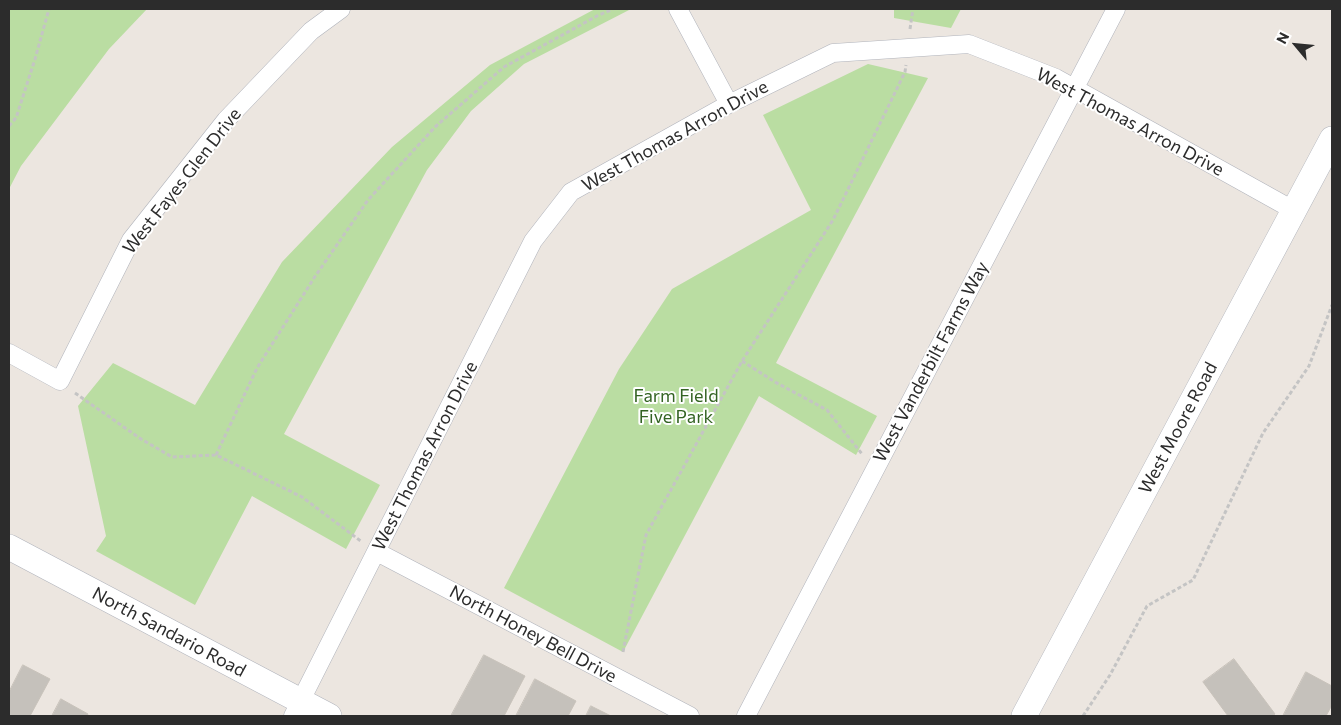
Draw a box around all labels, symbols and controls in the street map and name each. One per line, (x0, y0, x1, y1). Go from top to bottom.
north arrow (1271, 20, 1321, 70)
text: N (1272, 29, 1292, 46)
street label: West Thomas Arron Drive (1032, 63, 1228, 181)
street label: West Thomas Arron Drive (578, 76, 772, 196)
street label: West Fayes Glen Drive (118, 104, 246, 258)
street label: West Vanderbilt Farms Way (869, 258, 993, 466)
street label: West Thomas Arron Drive (368, 358, 482, 554)
street label: West Moore Road (1134, 358, 1222, 498)
park label: Farm Field Five Park (633, 385, 719, 428)
street label: North Honey Bell Drive (446, 581, 620, 687)
street label: North Sandario Road (89, 582, 249, 682)

